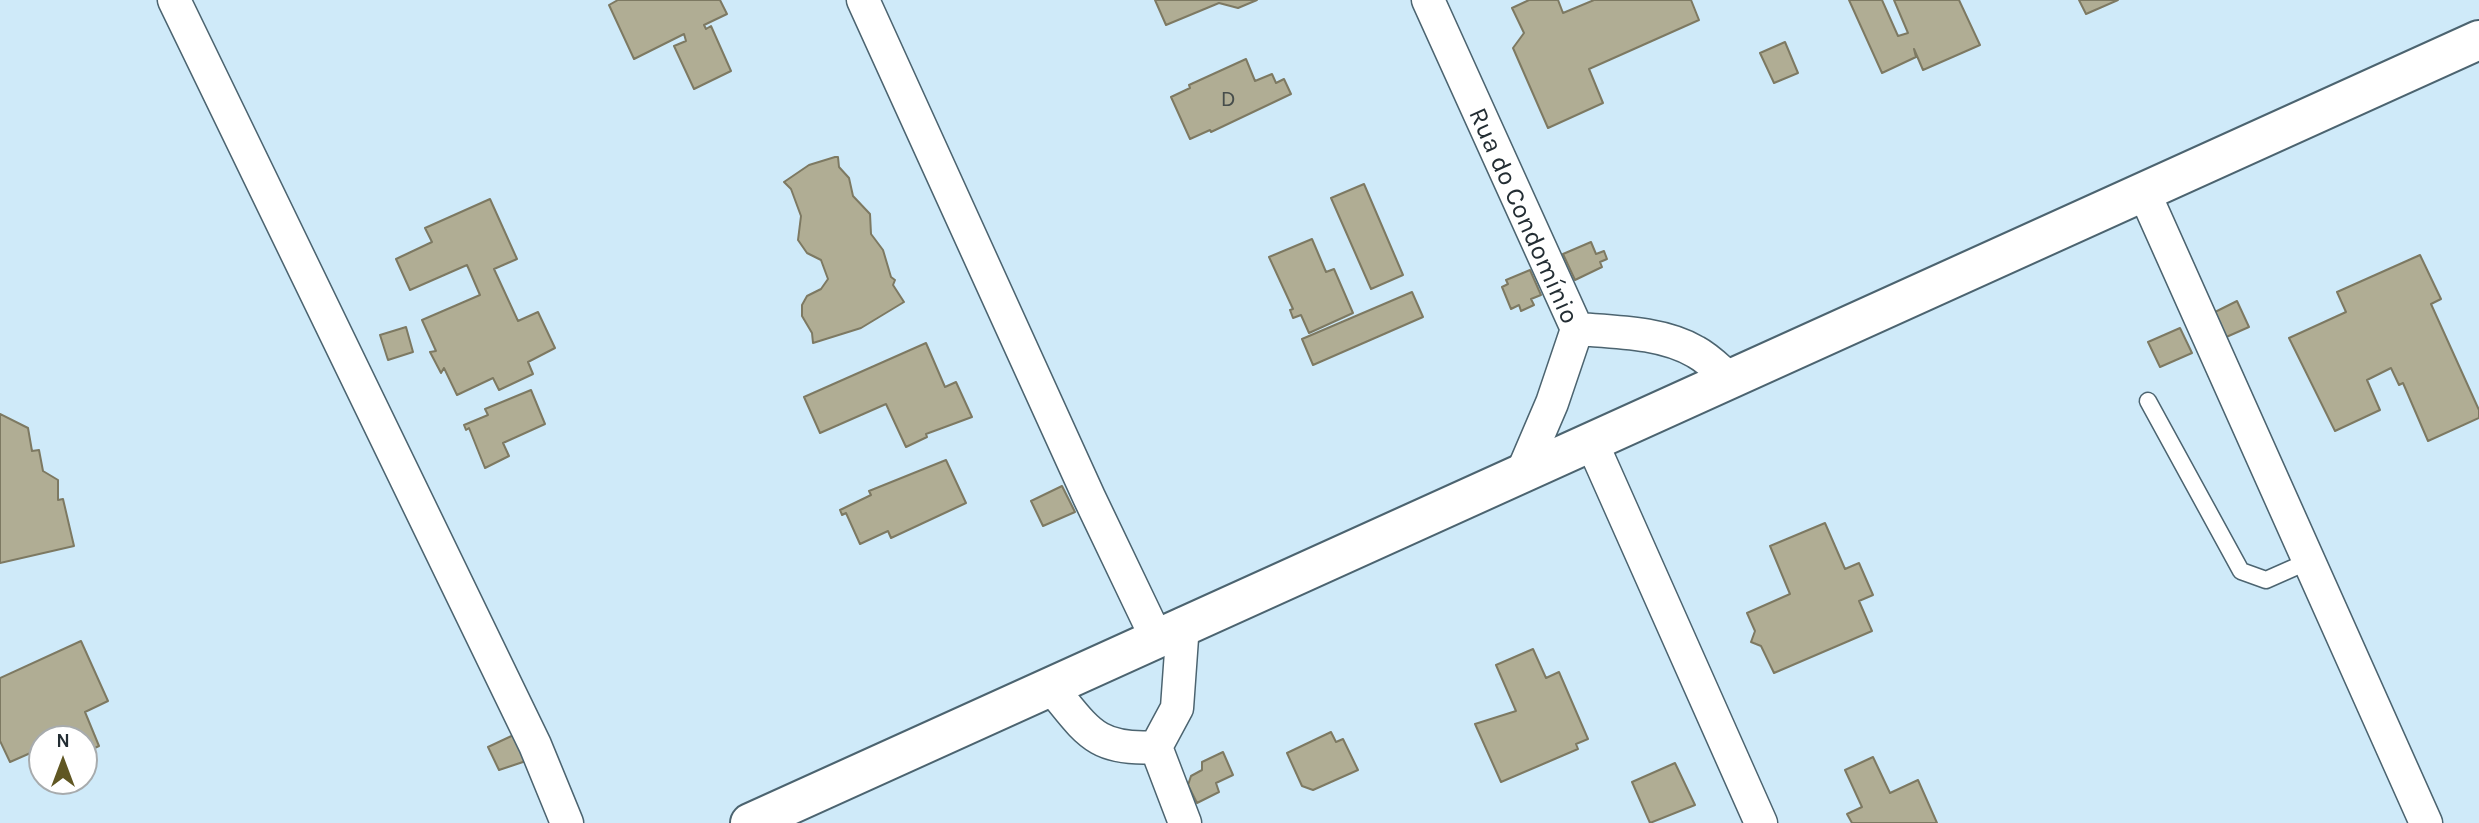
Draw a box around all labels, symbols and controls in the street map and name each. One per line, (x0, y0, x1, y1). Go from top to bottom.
house number: D (1220, 85, 1236, 113)
street label: Rua do Condomínio (1461, 103, 1585, 329)
north arrow (28, 725, 98, 795)
text: N (56, 730, 70, 752)

